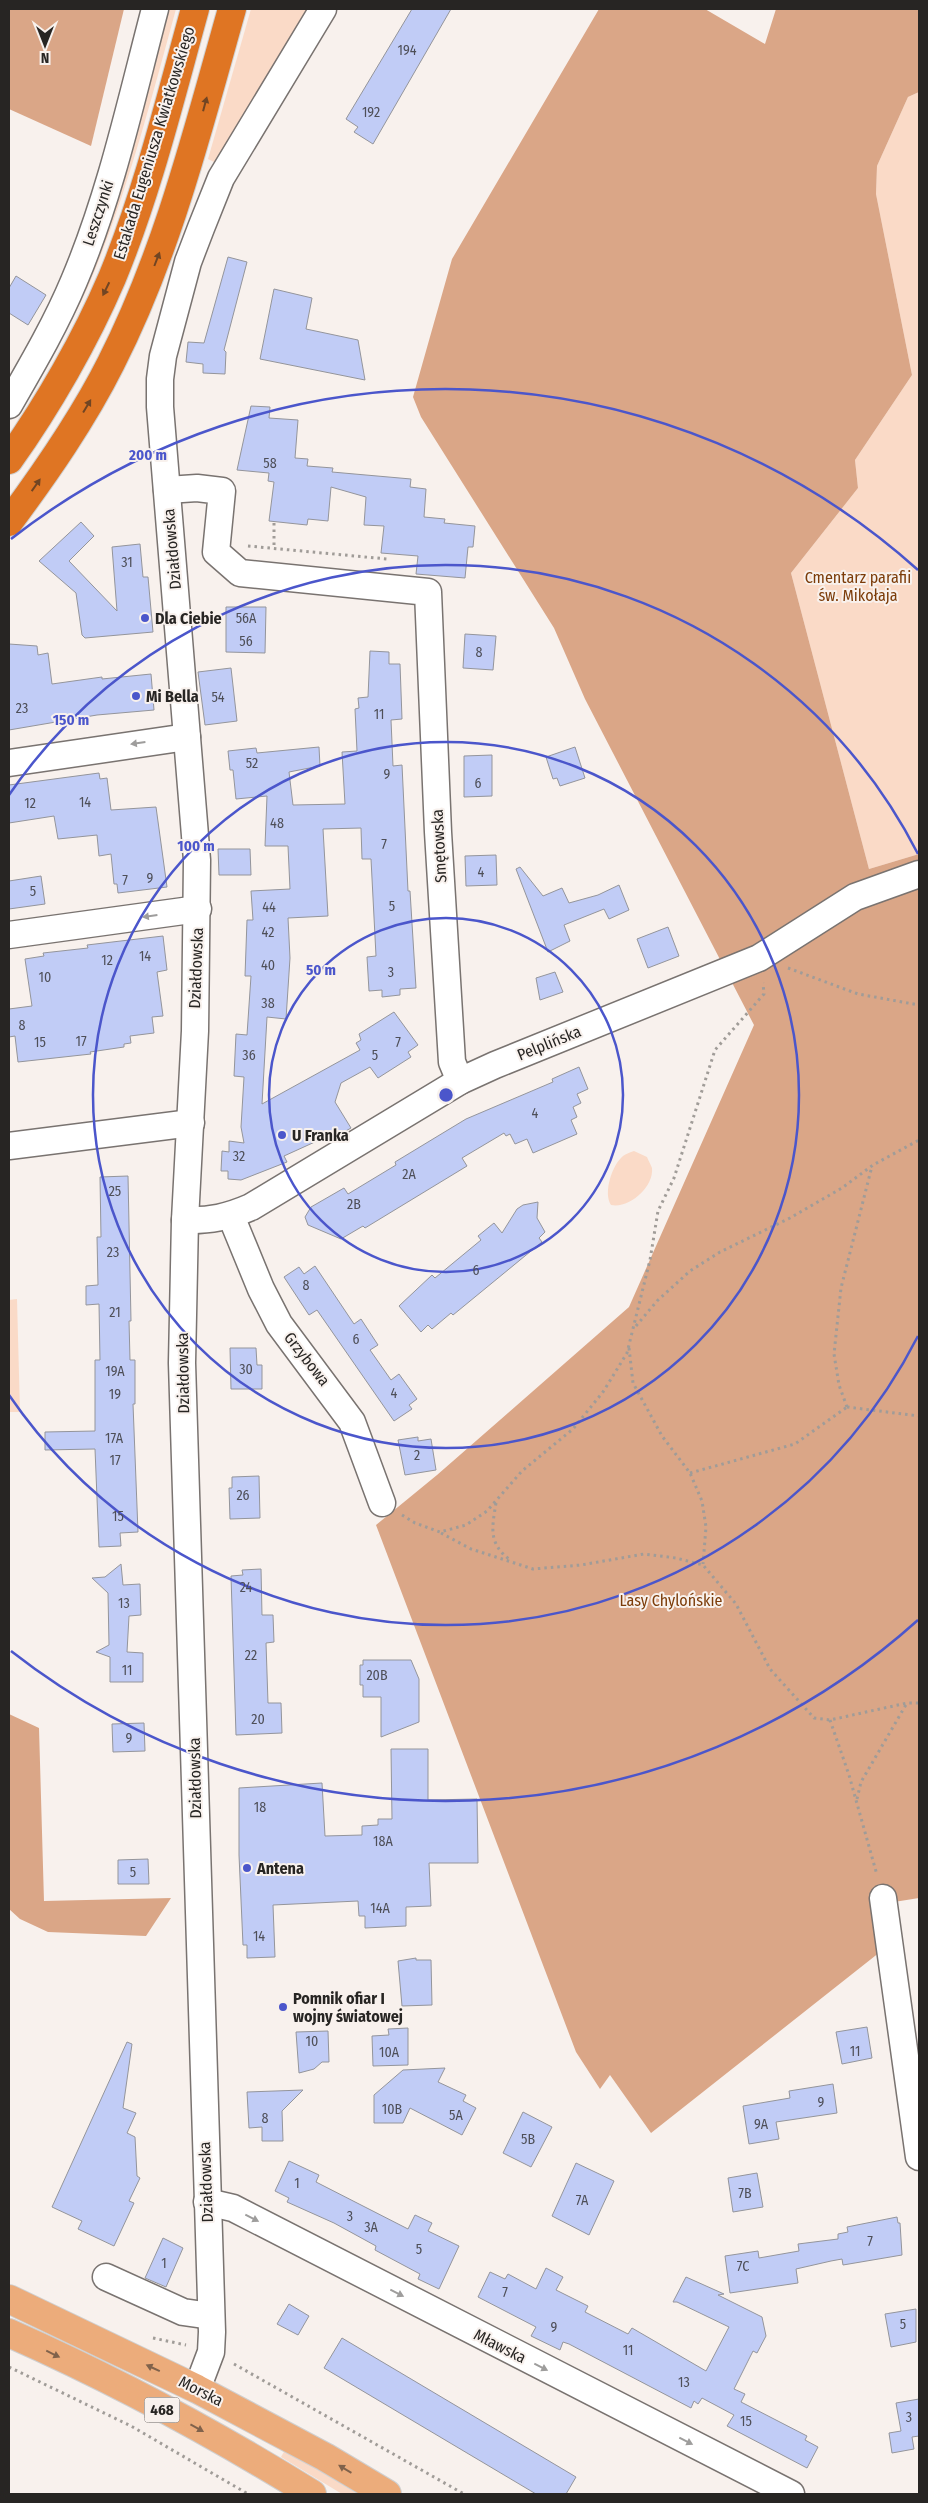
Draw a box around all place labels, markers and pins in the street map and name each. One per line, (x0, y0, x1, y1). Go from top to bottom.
place label: Dla Ciebie (155, 609, 222, 628)
marker: Dla Ciebie (139, 612, 151, 624)
place label: Mi Bella (146, 687, 199, 706)
marker: Mi Bella (130, 690, 142, 702)
centre of rings (437, 1086, 455, 1104)
place label: U Franka (292, 1126, 349, 1145)
marker: U Franka (276, 1129, 288, 1141)
place label: Antena (256, 1859, 304, 1878)
marker: Antena (241, 1862, 253, 1874)
place label: Pomnik ofiar I wojny światowej (293, 1989, 403, 2026)
marker: Pomnik ofiar I wojny światowej (277, 2001, 289, 2013)

